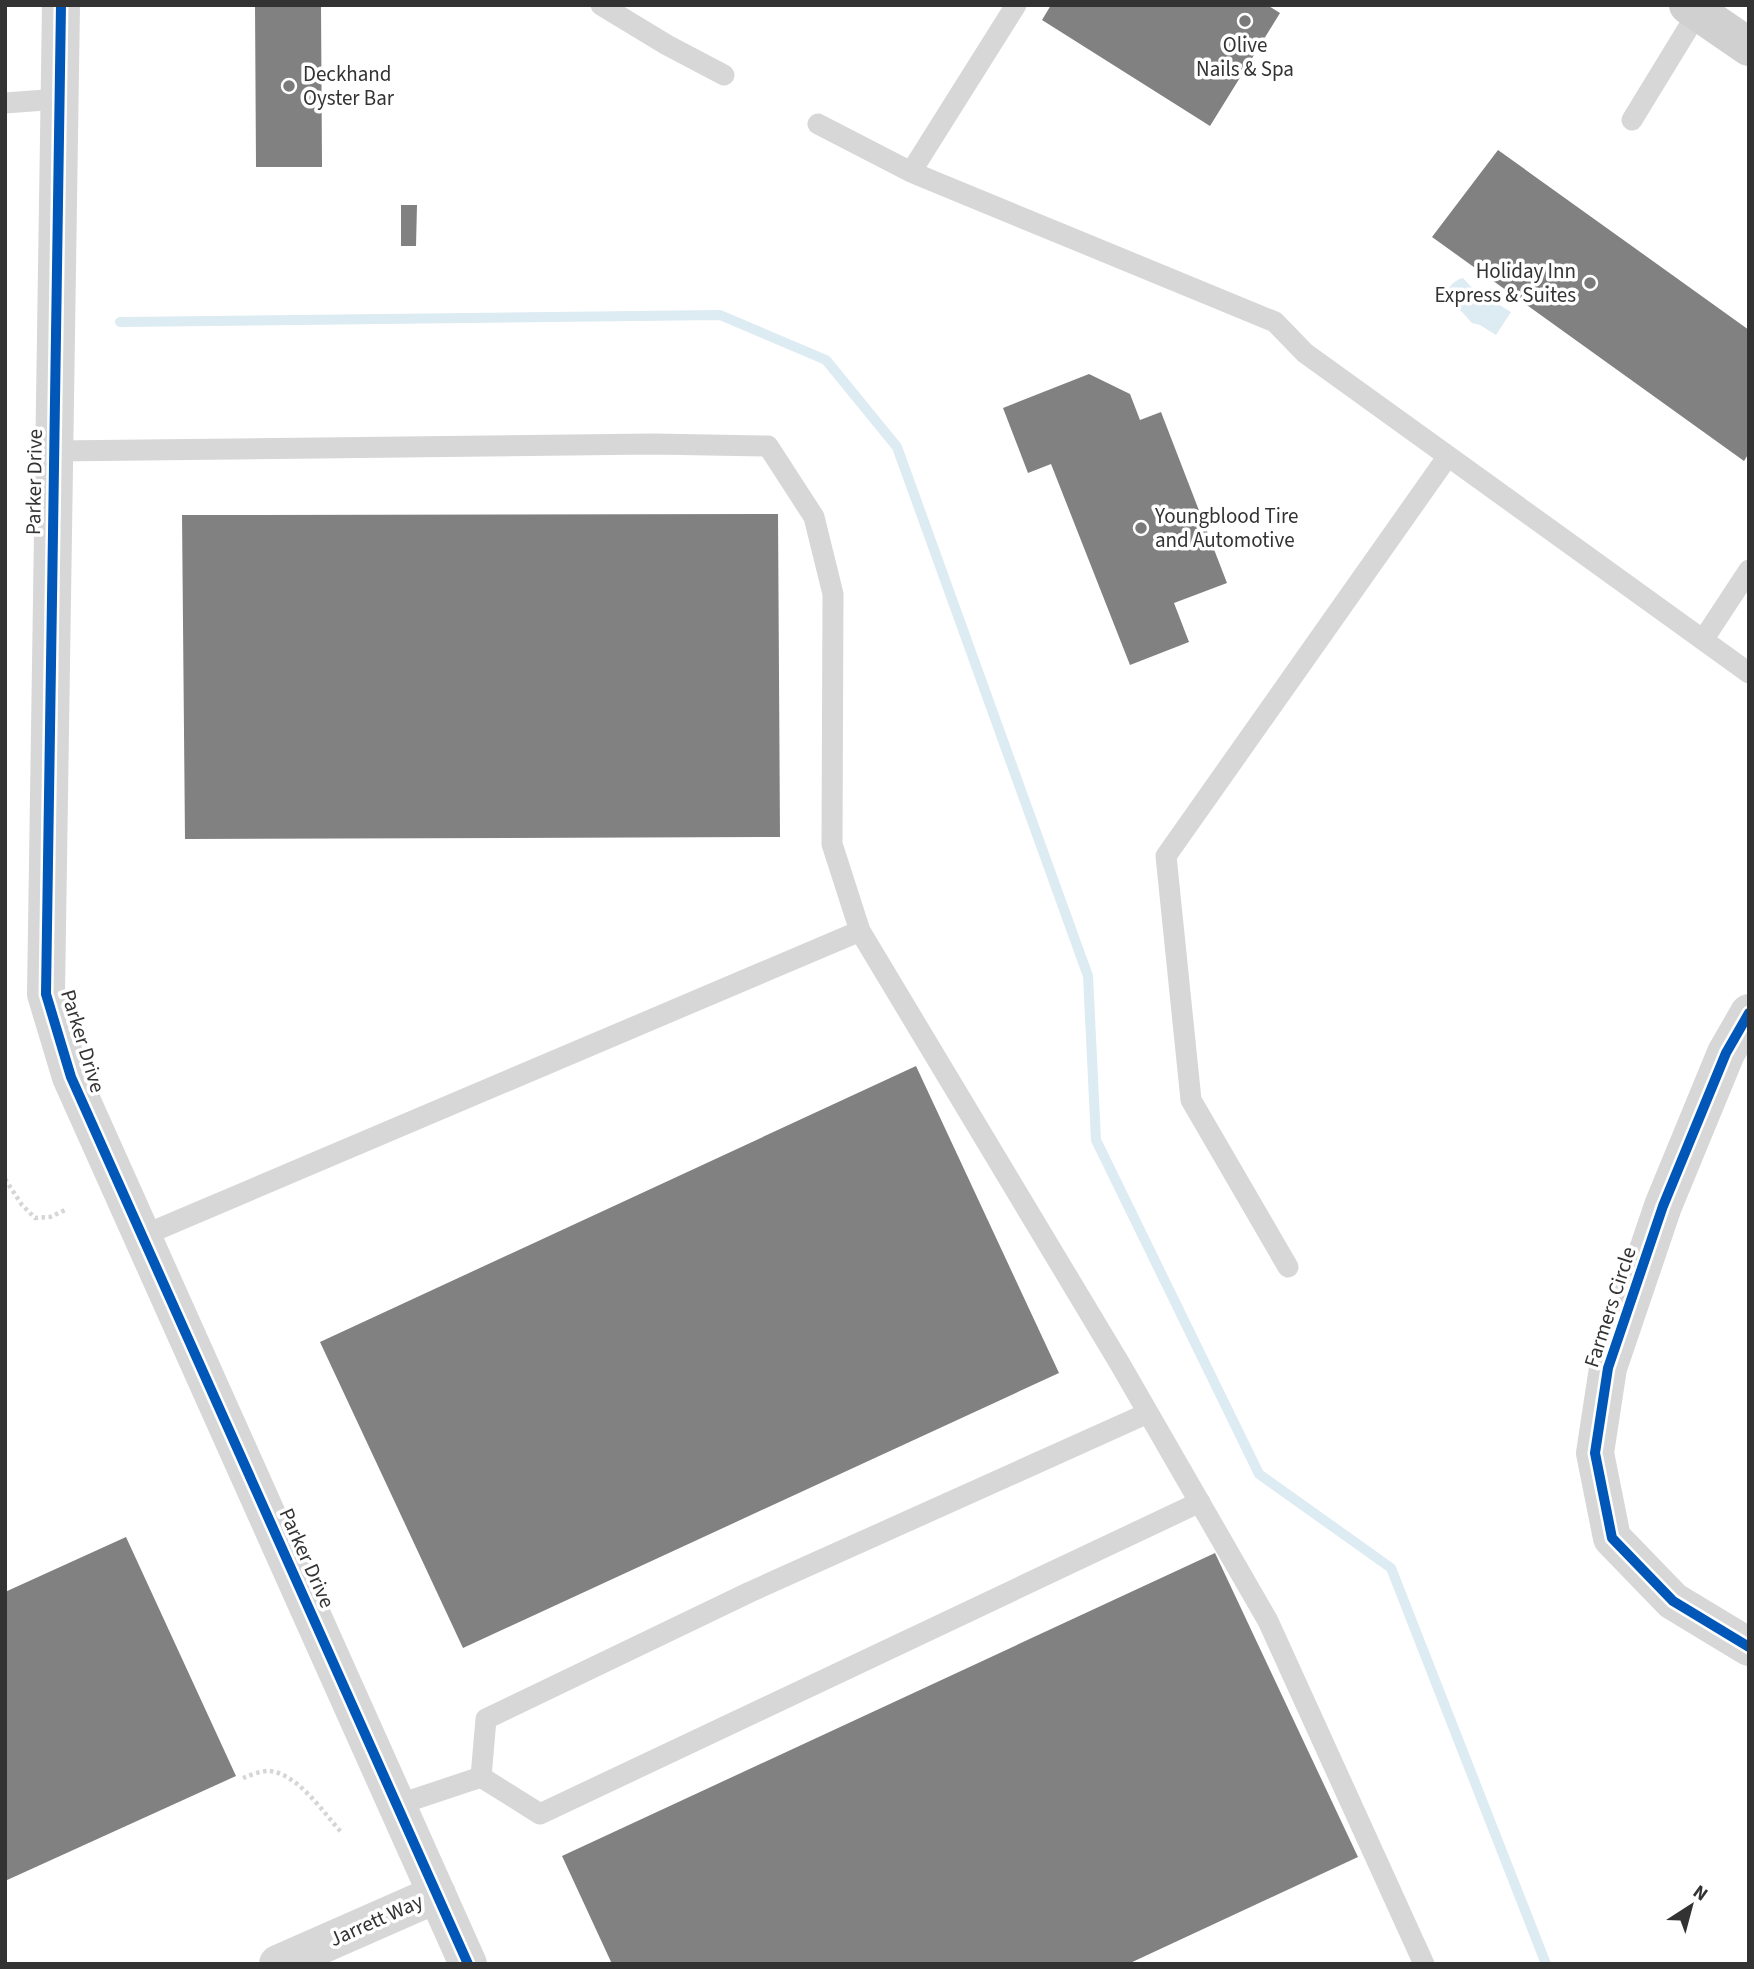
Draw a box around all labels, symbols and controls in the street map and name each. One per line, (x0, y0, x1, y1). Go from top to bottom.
marker: Olive Nails & Spa (1237, 13, 1253, 29)
place label: Olive Nails & Spa (1196, 30, 1294, 84)
place label: Deckhand Oyster Bar (303, 59, 395, 113)
marker: Deckhand Oyster Bar (281, 78, 297, 94)
place label: Holiday Inn Express & Suites (1434, 256, 1576, 310)
marker: Holiday Inn Express & Suites (1582, 275, 1598, 291)
street label: Parker Drive (18, 429, 50, 535)
place label: Youngblood Tire and Automotive (1154, 501, 1299, 555)
marker: Youngblood Tire and Automotive (1133, 520, 1149, 536)
street label: Parker Drive (53, 986, 113, 1096)
street label: Farmers Circle (1576, 1243, 1644, 1371)
street label: Parker Drive (272, 1503, 342, 1613)
north arrow (1656, 1871, 1726, 1941)
text: N (1687, 1879, 1713, 1908)
street label: Jarrett Way (324, 1886, 428, 1954)

